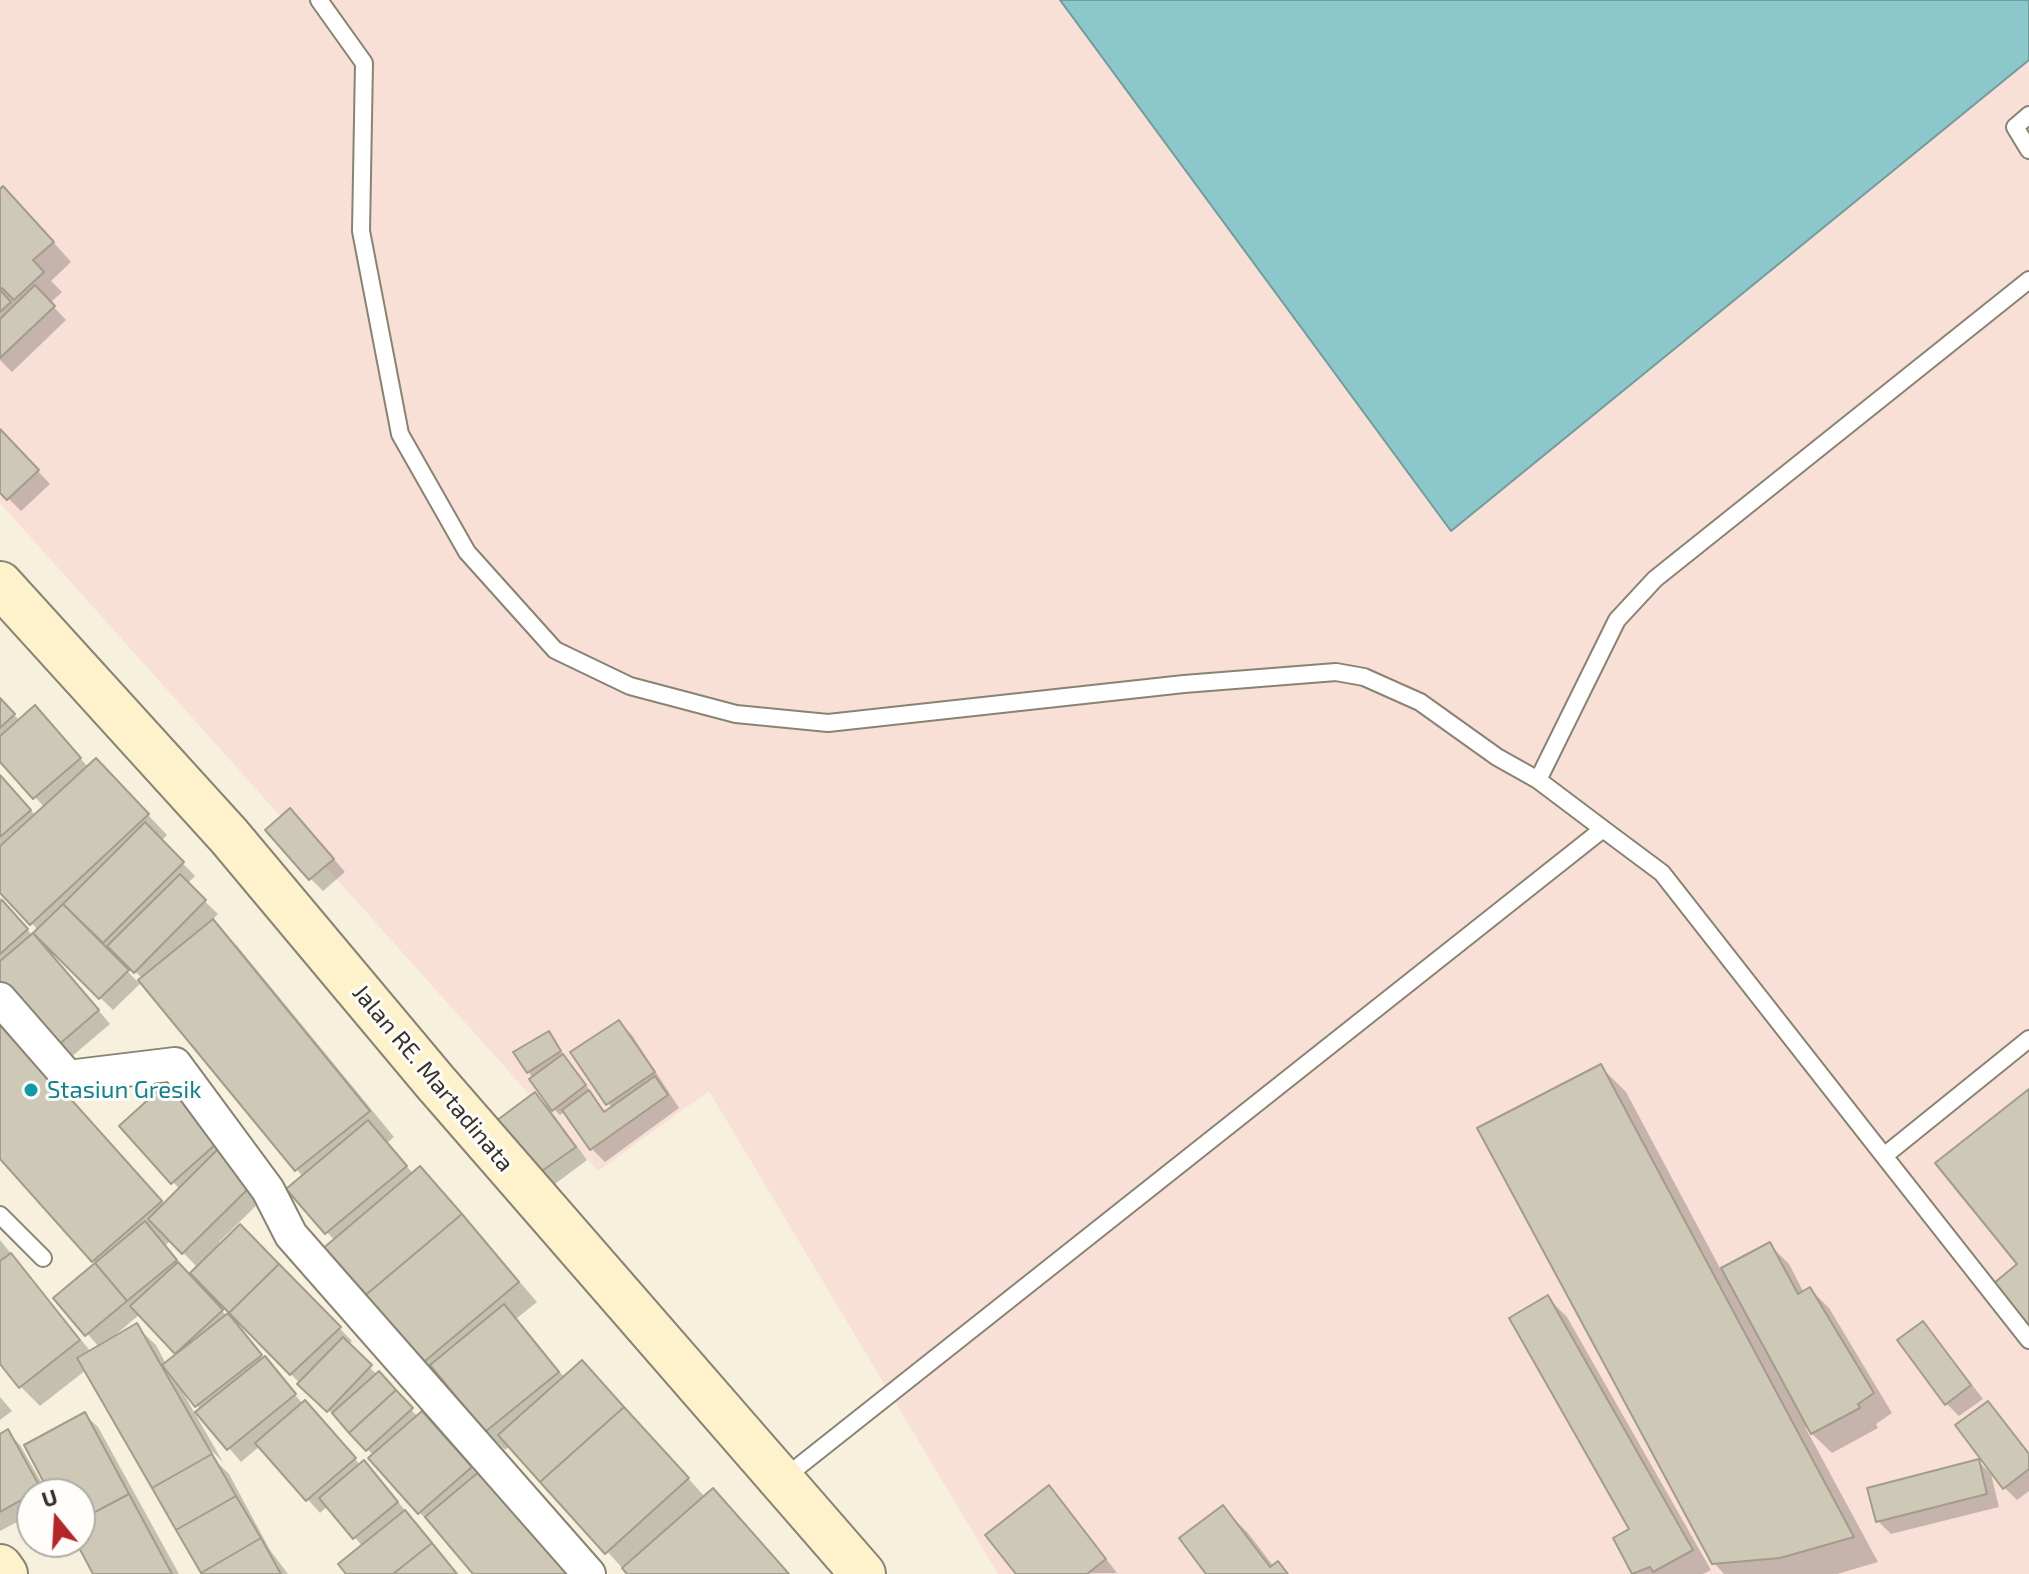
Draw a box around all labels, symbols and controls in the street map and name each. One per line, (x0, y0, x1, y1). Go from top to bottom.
street label: Jalan RE. Martadinata (346, 979, 520, 1177)
place label: Stasiun Gresik (47, 1076, 201, 1104)
marker: Stasiun Gresik (22, 1081, 40, 1099)
north arrow (16, 1478, 96, 1558)
text: U (38, 1482, 60, 1512)

